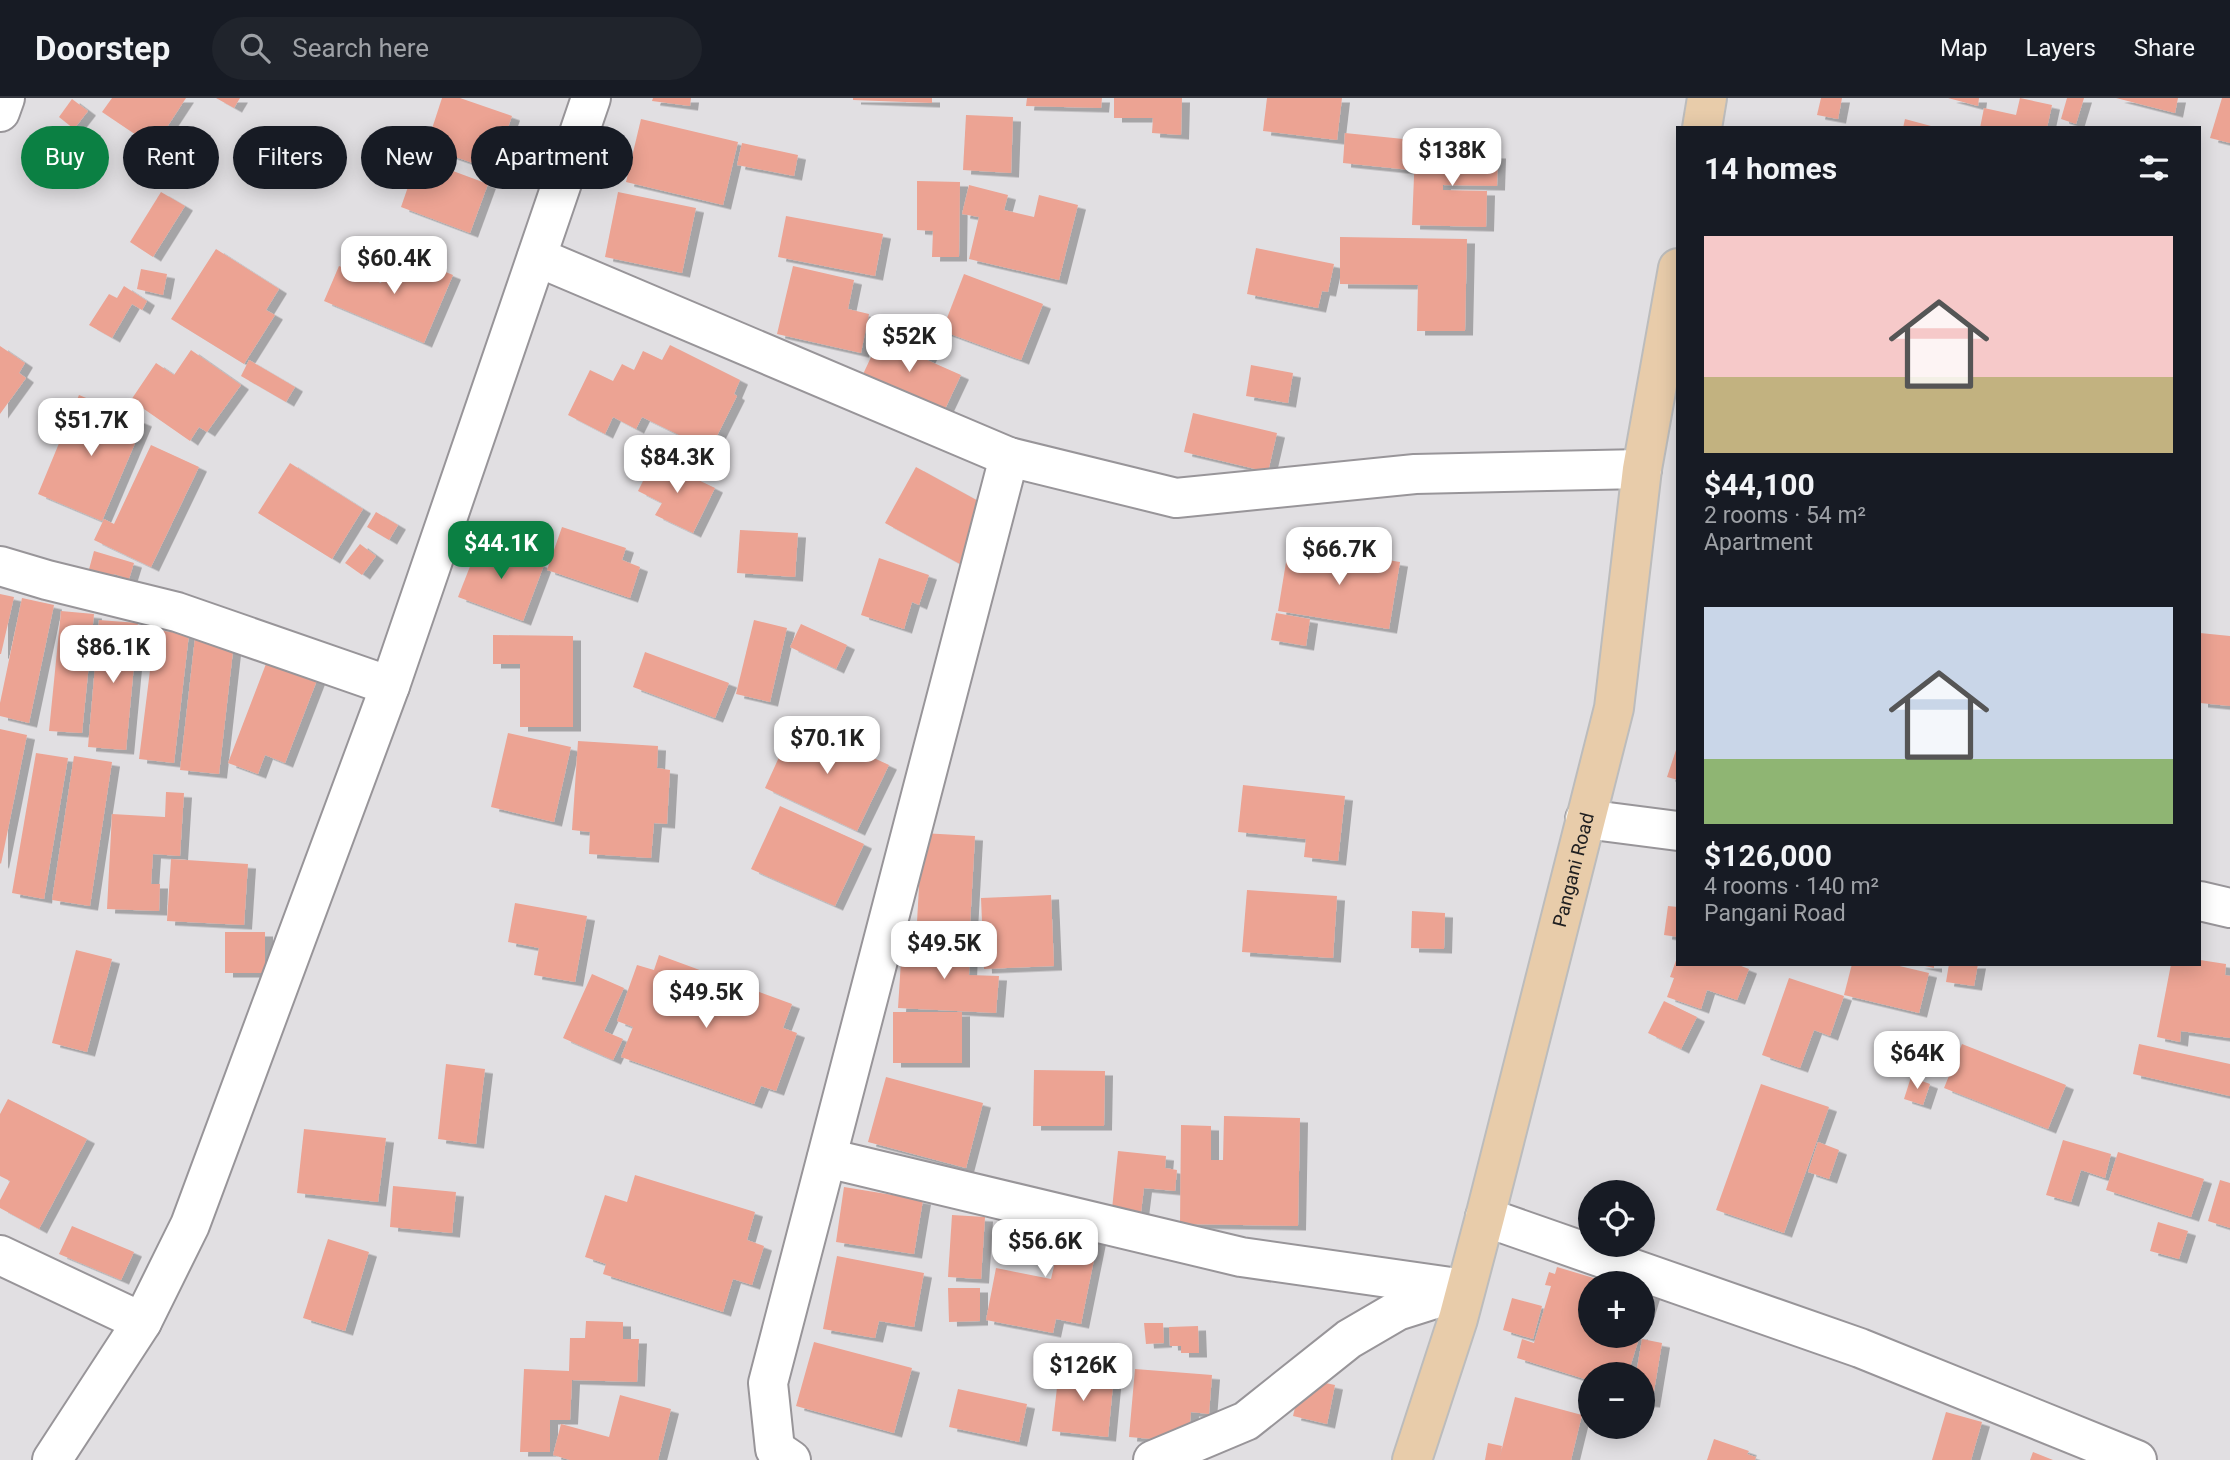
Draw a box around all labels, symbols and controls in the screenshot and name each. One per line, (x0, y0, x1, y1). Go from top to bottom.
search box (212, 17, 702, 80)
text: Doorstep (35, 29, 170, 68)
icon: search (236, 29, 274, 67)
text: Search here (292, 33, 429, 63)
text: Map (1940, 34, 1988, 62)
text: Layers (2026, 34, 2096, 62)
text: Share (2134, 34, 2195, 62)
chip: Buy (21, 126, 109, 189)
chip: Rent (123, 126, 219, 189)
chip: Filters (233, 126, 347, 189)
chip: New (361, 126, 457, 189)
chip: Apartment (471, 126, 633, 189)
pin: $138K (1403, 129, 1501, 188)
text: $138K (1418, 137, 1486, 164)
icon: filters (2135, 149, 2173, 187)
text: 14 homes (1704, 151, 1837, 186)
pin: $60.4K (337, 236, 451, 296)
text: $60.4K (357, 245, 431, 272)
icon: home (1876, 281, 2002, 407)
pin: $52K (868, 314, 950, 374)
text: $52K (882, 323, 936, 350)
pin: $51.7K (34, 398, 148, 458)
text: $51.7K (54, 407, 128, 434)
pin: $84.3K (620, 436, 734, 495)
text: $84.3K (640, 444, 714, 471)
text: $44,100 (1704, 467, 1815, 502)
text: 2 rooms · 54 m² (1704, 502, 1866, 529)
pin: $44.1K (444, 522, 558, 581)
pin: $66.7K (1282, 528, 1396, 587)
text: Apartment (1704, 529, 1813, 556)
text: $44.1K (464, 530, 538, 557)
text: $66.7K (1302, 536, 1376, 563)
pin: $86.1K (56, 626, 170, 685)
text: $86.1K (76, 634, 150, 661)
icon: home (1876, 652, 2002, 778)
pin: $70.1K (770, 716, 884, 776)
text: $70.1K (790, 725, 864, 752)
street label: Pangani Road (1548, 810, 1599, 930)
text: $126,000 (1704, 838, 1832, 873)
text: 4 rooms · 140 m² (1704, 873, 1879, 900)
text: Pangani Road (1704, 900, 1846, 927)
pin: $49.5K (887, 922, 1001, 981)
text: $49.5K (907, 930, 981, 957)
pin: $49.5K (649, 970, 763, 1030)
text: $49.5K (669, 979, 743, 1006)
pin: $64K (1876, 1032, 1958, 1091)
text: $64K (1890, 1040, 1944, 1067)
map controls (1578, 1180, 1655, 1439)
button: locate (1578, 1180, 1655, 1257)
pin: $56.6K (988, 1220, 1102, 1279)
text: $56.6K (1008, 1228, 1082, 1255)
button: + (1578, 1271, 1655, 1348)
pin: $126K (1034, 1344, 1132, 1403)
text: $126K (1049, 1352, 1117, 1379)
button: − (1578, 1362, 1655, 1439)

